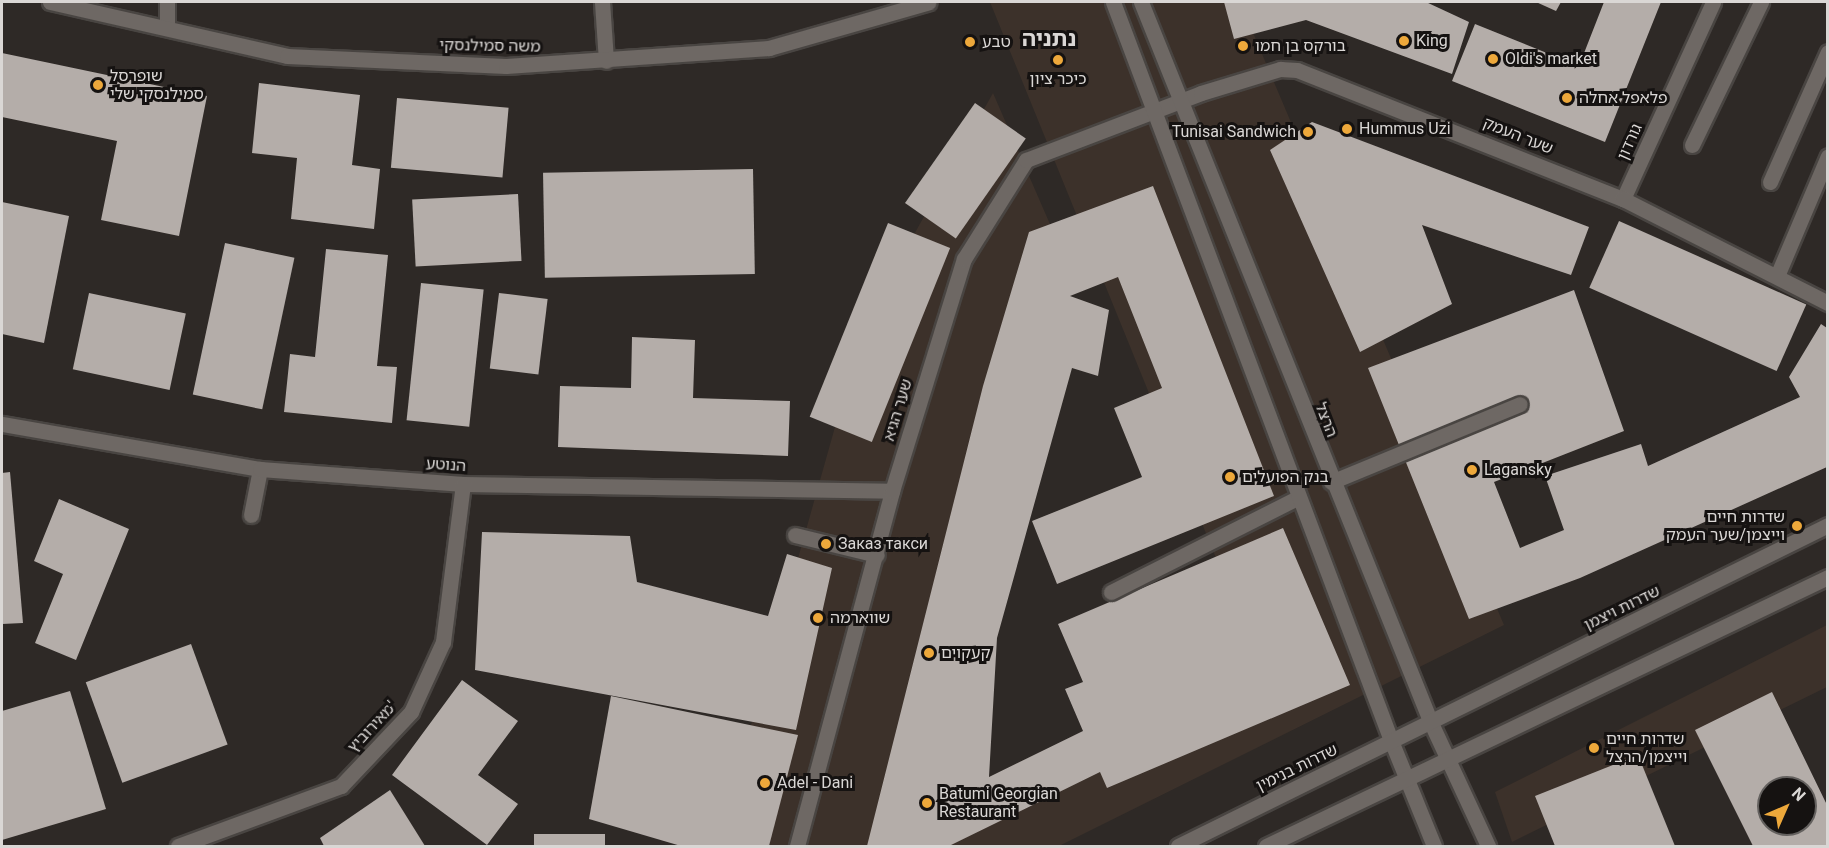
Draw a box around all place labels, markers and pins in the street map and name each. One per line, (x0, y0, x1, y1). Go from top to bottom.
place label: King (1416, 31, 1448, 51)
place label: טבע (982, 32, 1011, 52)
marker: King (1397, 34, 1411, 48)
marker: טבע (963, 35, 977, 49)
place label: בורקס בן חמו (1255, 36, 1346, 56)
marker: בורקס בן חמו (1236, 39, 1250, 53)
place label: Oldi's market (1505, 49, 1597, 69)
marker: Oldi's market (1486, 52, 1500, 66)
marker: כיכר ציון (1051, 53, 1065, 67)
place label: שופרסל סמילנסקי שלי (110, 66, 204, 104)
place label: כיכר ציון (1030, 69, 1086, 89)
marker: שופרסל סמילנסקי שלי (91, 78, 105, 92)
place label: פלאפל אחלה (1579, 88, 1668, 108)
marker: פלאפל אחלה (1560, 91, 1574, 105)
place label: Hummus Uzi (1359, 119, 1451, 139)
place label: Tunisai Sandwich (1172, 122, 1296, 142)
marker: Hummus Uzi (1340, 122, 1354, 136)
marker: Tunisai Sandwich (1301, 125, 1315, 139)
place label: Lagansky (1484, 460, 1552, 480)
marker: Lagansky (1465, 463, 1479, 477)
place label: בנק הפועלים (1242, 467, 1329, 487)
marker: בנק הפועלים (1223, 470, 1237, 484)
place label: שדרות חיים וייצמן/שער העמק (1666, 507, 1785, 545)
marker: שדרות חיים וייצמן/שער העמק (1790, 519, 1804, 533)
place label: Заказ такси (838, 534, 928, 554)
marker: Заказ такси (819, 537, 833, 551)
place label: שווארמה (830, 608, 890, 628)
marker: שווארמה (811, 611, 825, 625)
place label: קעקוים (941, 643, 991, 663)
marker: קעקוים (922, 646, 936, 660)
place label: שדרות חיים וייצמן/הרצל (1606, 729, 1687, 767)
marker: שדרות חיים וייצמן/הרצל (1587, 741, 1601, 755)
place label: Adel - Dani (777, 773, 853, 793)
marker: Adel - Dani (758, 776, 772, 790)
place label: Batumi Georgian Restaurant (939, 784, 1058, 822)
marker: Batumi Georgian Restaurant (920, 796, 934, 810)

